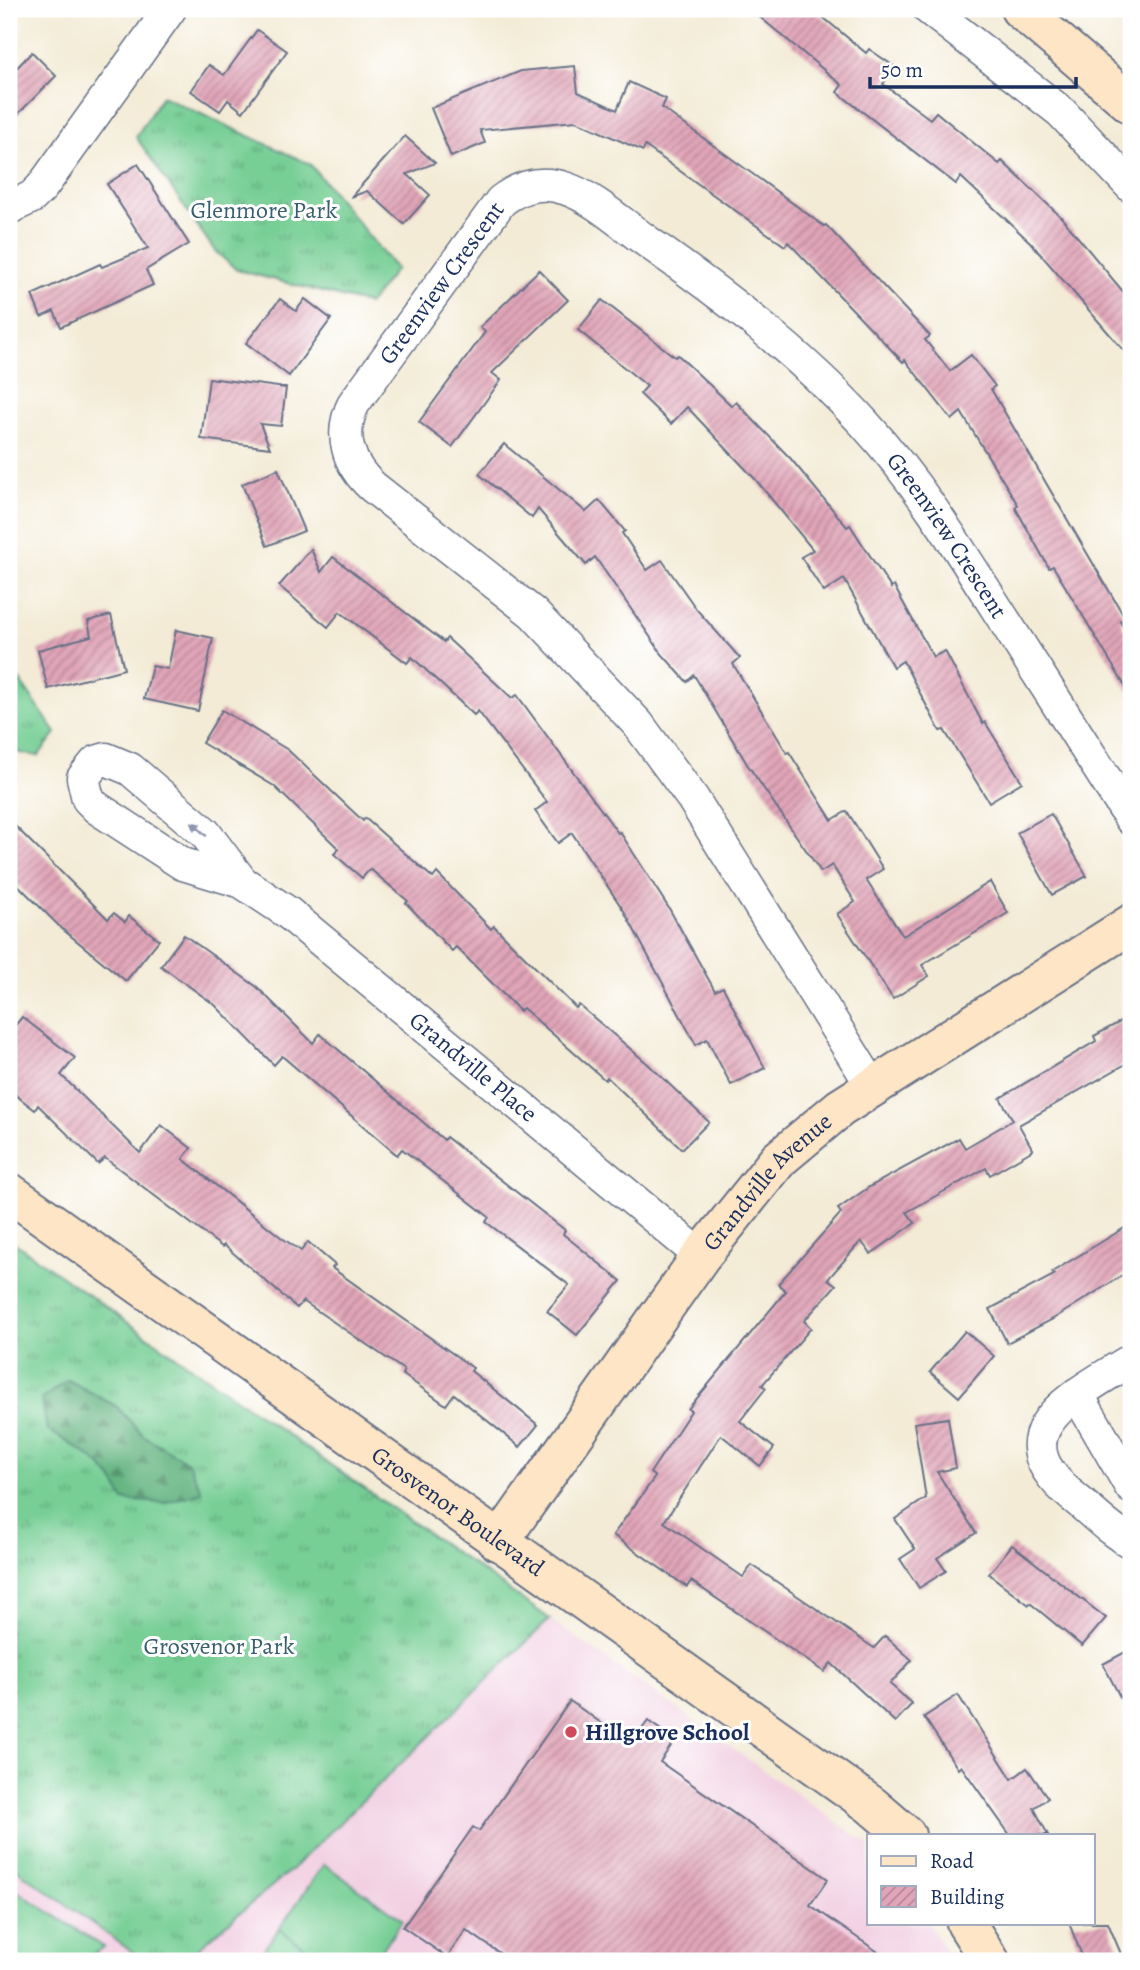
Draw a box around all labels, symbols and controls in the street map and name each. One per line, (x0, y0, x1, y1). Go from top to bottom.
scale bar (870, 46, 1077, 90)
text: 50 m (881, 56, 923, 84)
park label: Glenmore Park (191, 194, 338, 226)
street label: Greenview Crescent (371, 195, 512, 371)
street label: Greenview Crescent (879, 446, 1015, 625)
one-way arrow (191, 821, 208, 837)
street label: Grandville Place (403, 1004, 544, 1129)
street label: Grandville Avenue (695, 1105, 839, 1258)
street label: Grosvenor Boulevard (365, 1439, 551, 1584)
park label: Grosvenor Park (143, 1630, 295, 1662)
place label: Hillgrove School (585, 1716, 750, 1748)
marker: Hillgrove School (563, 1724, 579, 1740)
legend (867, 1834, 1094, 1924)
text: Road (930, 1847, 974, 1875)
text: Building (930, 1883, 1005, 1911)

